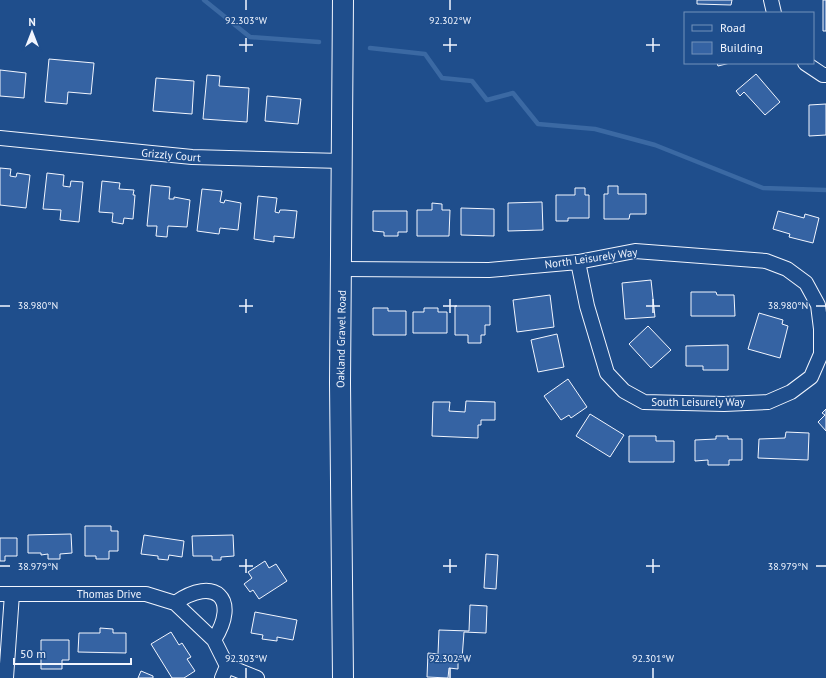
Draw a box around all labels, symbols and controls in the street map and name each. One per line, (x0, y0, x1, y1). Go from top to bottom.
north arrow (12, 12, 52, 52)
legend (684, 12, 814, 64)
text: 92.303°W (225, 14, 268, 27)
text: 92.302°W (429, 14, 472, 27)
text: N (28, 15, 36, 29)
text: Road (720, 20, 745, 35)
text: Building (720, 40, 763, 55)
street label: Grizzly Court (141, 145, 202, 165)
street label: North Leisurely Way (544, 244, 639, 271)
street label: Oakland Gravel Road (333, 290, 349, 388)
text: 38.980°N (18, 299, 58, 312)
text: 38.980°N (768, 299, 808, 312)
street label: South Leisurely Way (651, 395, 746, 409)
text: 38.979°N (18, 560, 58, 573)
text: 38.979°N (768, 560, 808, 573)
street label: Thomas Drive (77, 587, 142, 601)
scale bar (14, 640, 131, 666)
text: 50 m (20, 646, 46, 661)
text: 92.303°W (225, 652, 268, 665)
text: 92.302°W (429, 652, 472, 665)
text: 92.301°W (632, 652, 675, 665)

